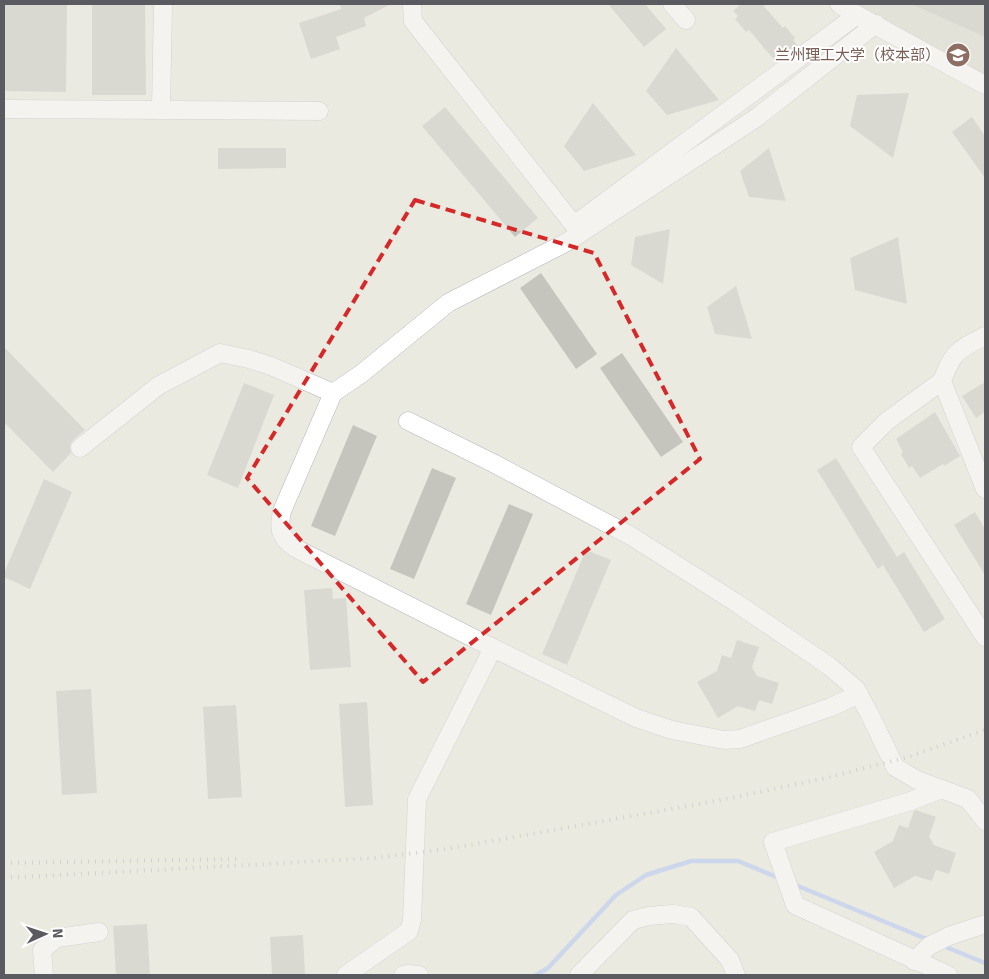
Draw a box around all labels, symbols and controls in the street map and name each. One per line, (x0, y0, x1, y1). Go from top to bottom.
school or university icon: 兰州理工大学（校本部） (945, 42, 971, 68)
place label: 兰州理工大学（校本部） (775, 46, 940, 64)
north arrow (20, 909, 70, 959)
text: N (49, 928, 66, 939)

